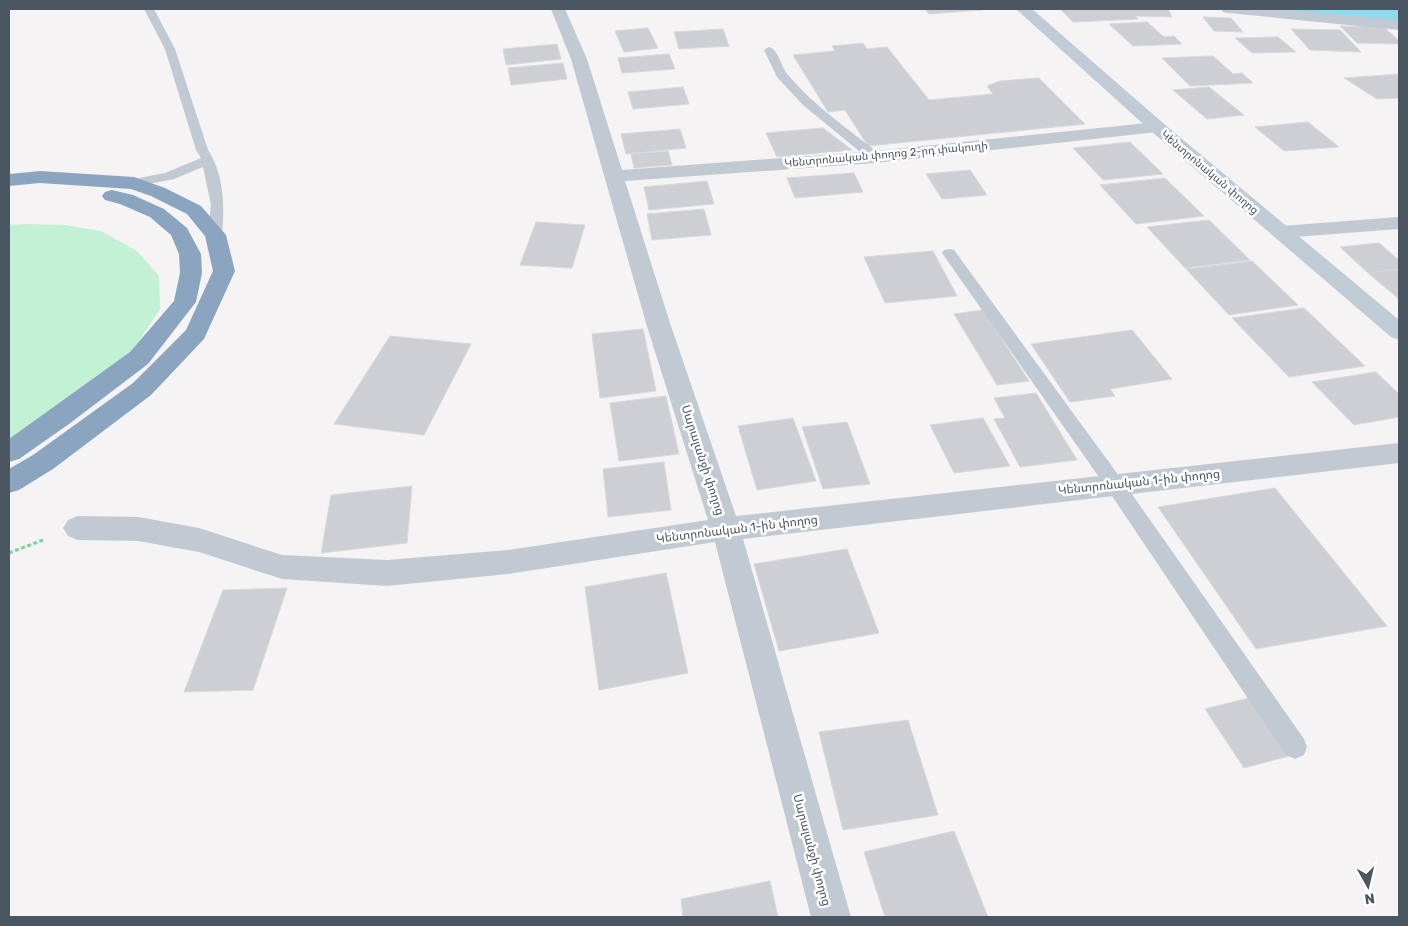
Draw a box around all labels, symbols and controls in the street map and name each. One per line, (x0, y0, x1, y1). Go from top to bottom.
street label: Կենտրոնական փողոց (1158, 128, 1261, 217)
street label: Կենտրոնական փողոց 2-րդ փակուղի (784, 139, 988, 170)
street label: Սարալանջի փողոց (679, 403, 727, 517)
street label: Կենտրոնական 1-ին փողոց (1057, 467, 1221, 497)
street label: Կենտրոնական 1-ին փողոց (655, 512, 819, 546)
street label: Սարալանջի փողոց (790, 793, 834, 907)
north arrow (1343, 861, 1393, 911)
text: N (1364, 889, 1376, 907)

